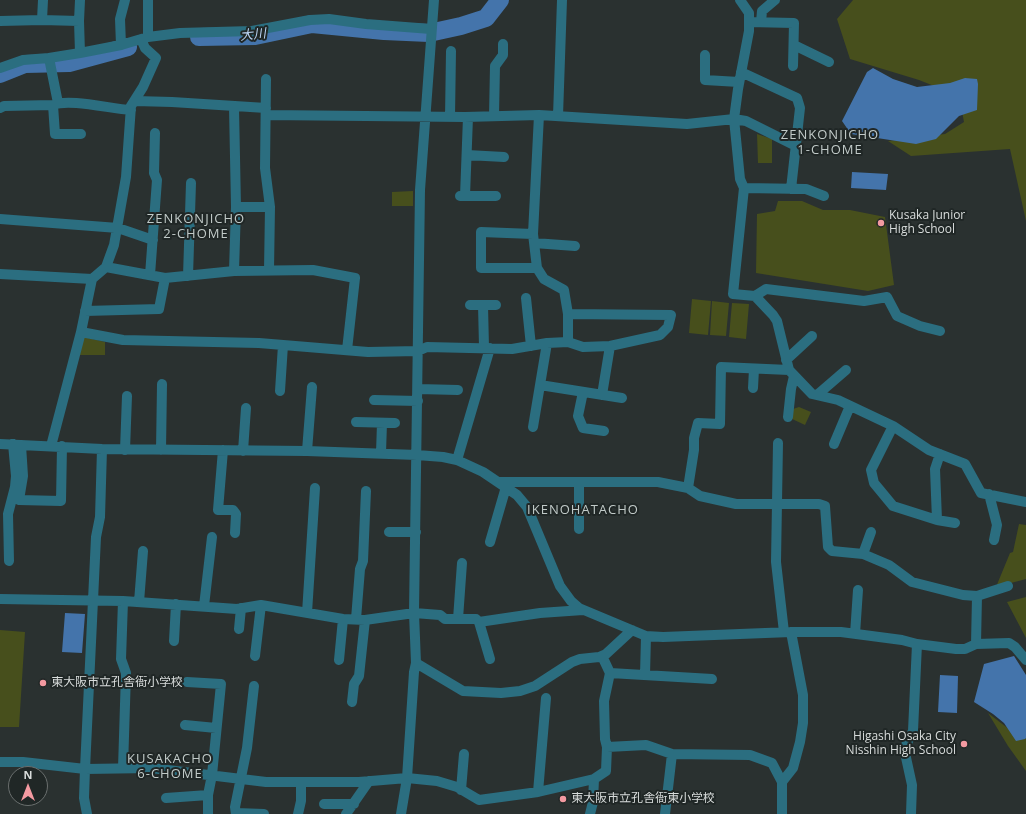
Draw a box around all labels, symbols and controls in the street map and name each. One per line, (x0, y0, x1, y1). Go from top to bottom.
water label: 大川 (239, 26, 267, 44)
district label: ZENKONJICHO 1-CHOME (781, 127, 879, 158)
place label: Kusaka Junior High School (889, 209, 965, 237)
district label: ZENKONJICHO 2-CHOME (147, 211, 245, 242)
marker: Kusaka Junior High School (876, 218, 886, 228)
district label: IKENOHATACHO (527, 502, 639, 518)
place label: 東大阪市立孔舎衙小学校 (51, 676, 183, 690)
marker: 東大阪市立孔舎衙小学校 (38, 678, 48, 688)
place label: Higashi Osaka City Nisshin High School (846, 730, 956, 758)
marker: Higashi Osaka City Nisshin High School (959, 739, 969, 749)
district label: KUSAKACHO 6-CHOME (127, 751, 213, 782)
north arrow (8, 766, 48, 806)
text: N (24, 767, 32, 782)
place label: 東大阪市立孔舎衙東小学校 (571, 792, 715, 806)
marker: 東大阪市立孔舎衙東小学校 (558, 794, 568, 804)

